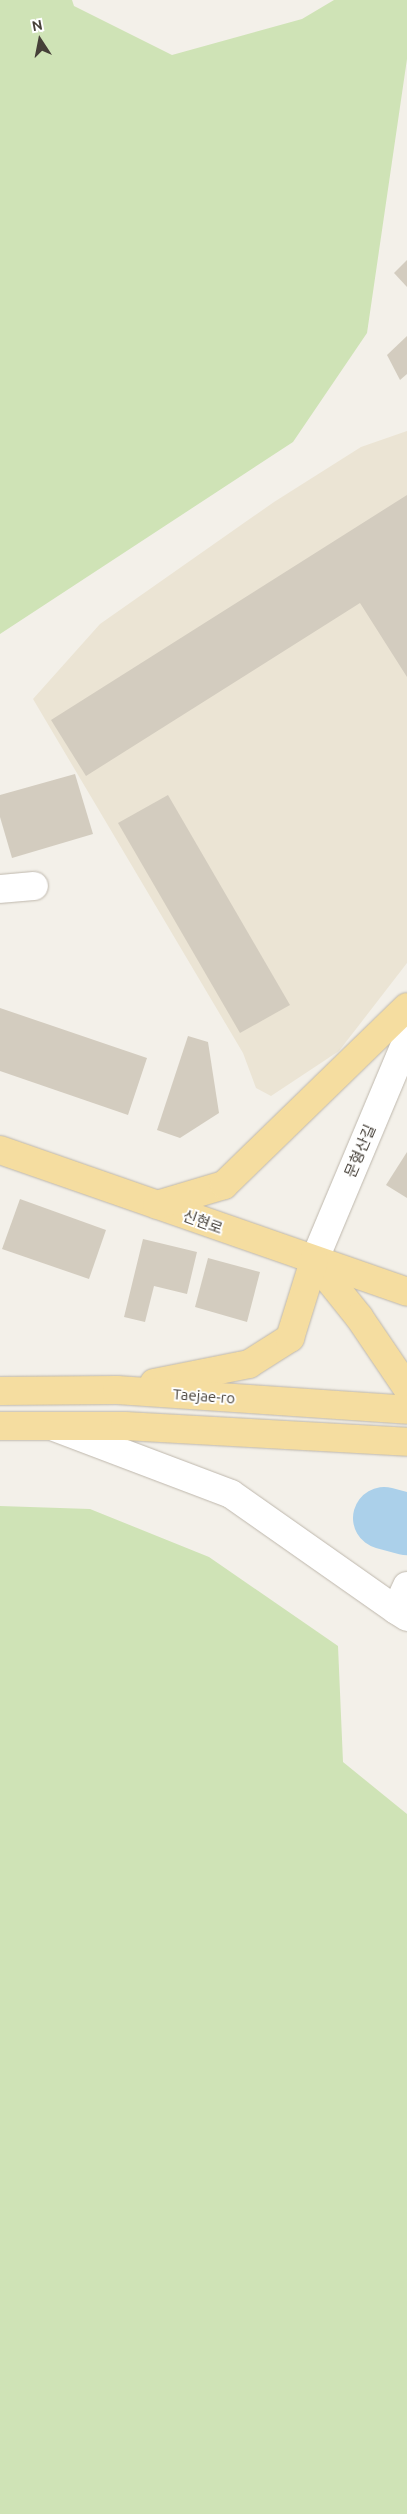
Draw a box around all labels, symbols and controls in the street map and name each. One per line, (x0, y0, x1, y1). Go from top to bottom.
north arrow (15, 15, 65, 65)
text: N (30, 16, 44, 34)
street label: 문형산길 (341, 1122, 379, 1180)
street label: 신현로 (180, 1206, 226, 1238)
street label: Taejae-ro (172, 1385, 236, 1407)

